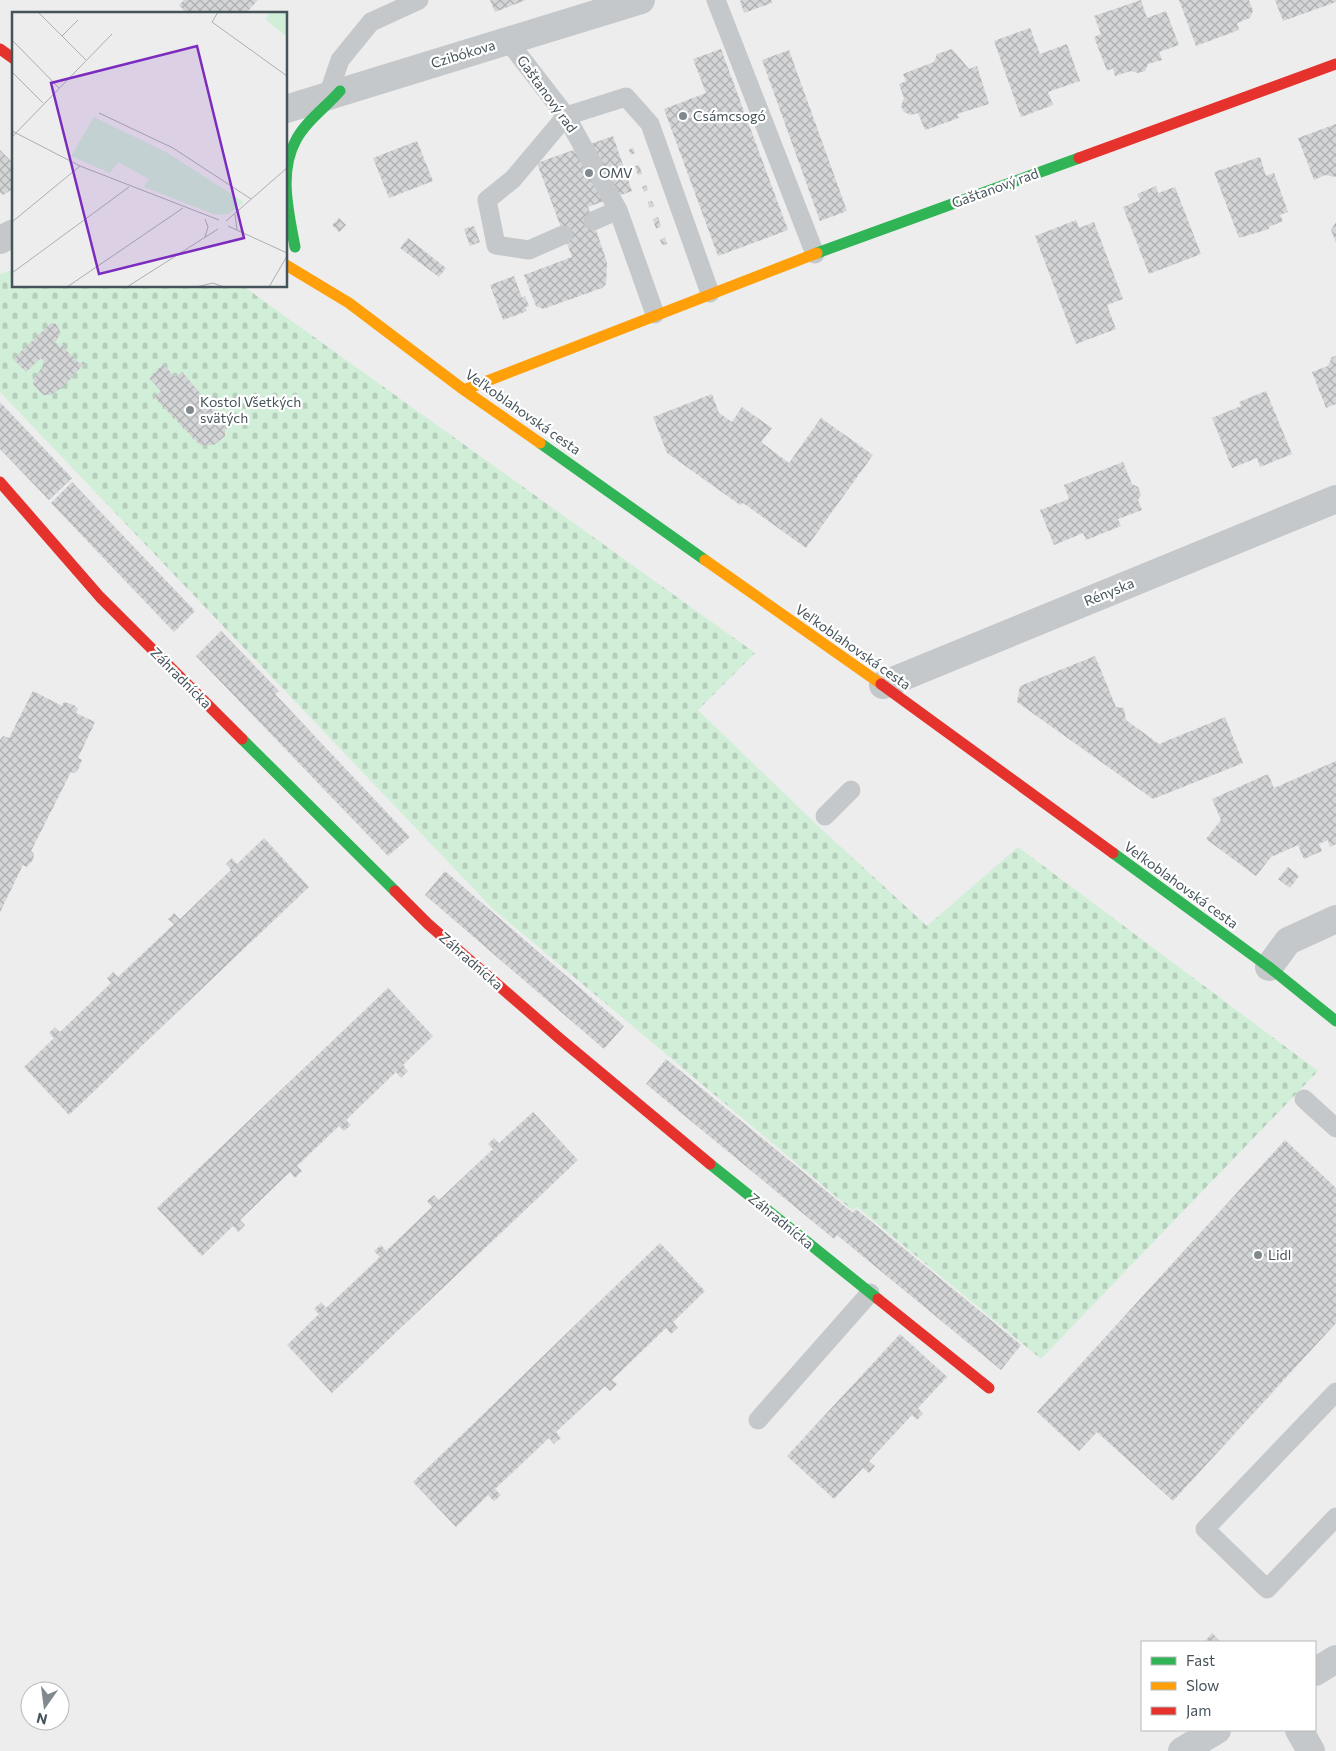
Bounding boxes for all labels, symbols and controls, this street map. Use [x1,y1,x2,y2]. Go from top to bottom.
inset map [12,12,288,288]
street label: Czibókova [429,36,497,71]
street label: Gaštanový rad [514,52,581,136]
place label: Csámcsogó [693,107,766,124]
marker: Csámcsogó [677,110,689,122]
place label: OMV [599,164,633,181]
street label: Gaštanový rad [949,164,1041,211]
marker: OMV [583,167,595,179]
street label: Veľkoblahovská cesta [462,365,584,458]
place label: Kostol Všetkých svätých [200,393,301,426]
marker: Kostol Všetkých svätých [184,404,196,416]
street label: Rényska [1081,574,1136,609]
street label: Veľkoblahovská cesta [792,600,914,693]
street label: Záhradnícka [147,644,215,712]
street label: Veľkoblahovská cesta [1121,838,1242,932]
street label: Záhradnícka [436,928,507,993]
street label: Záhradnícka [745,1189,817,1252]
place label: Lidl [1268,1246,1291,1263]
marker: Lidl [1252,1249,1264,1261]
legend [1141,1641,1316,1731]
text: Fast [1186,1651,1215,1669]
text: Slow [1186,1676,1219,1694]
north arrow [20,1681,70,1731]
text: Jam [1186,1701,1211,1719]
text: N [35,1710,49,1729]

